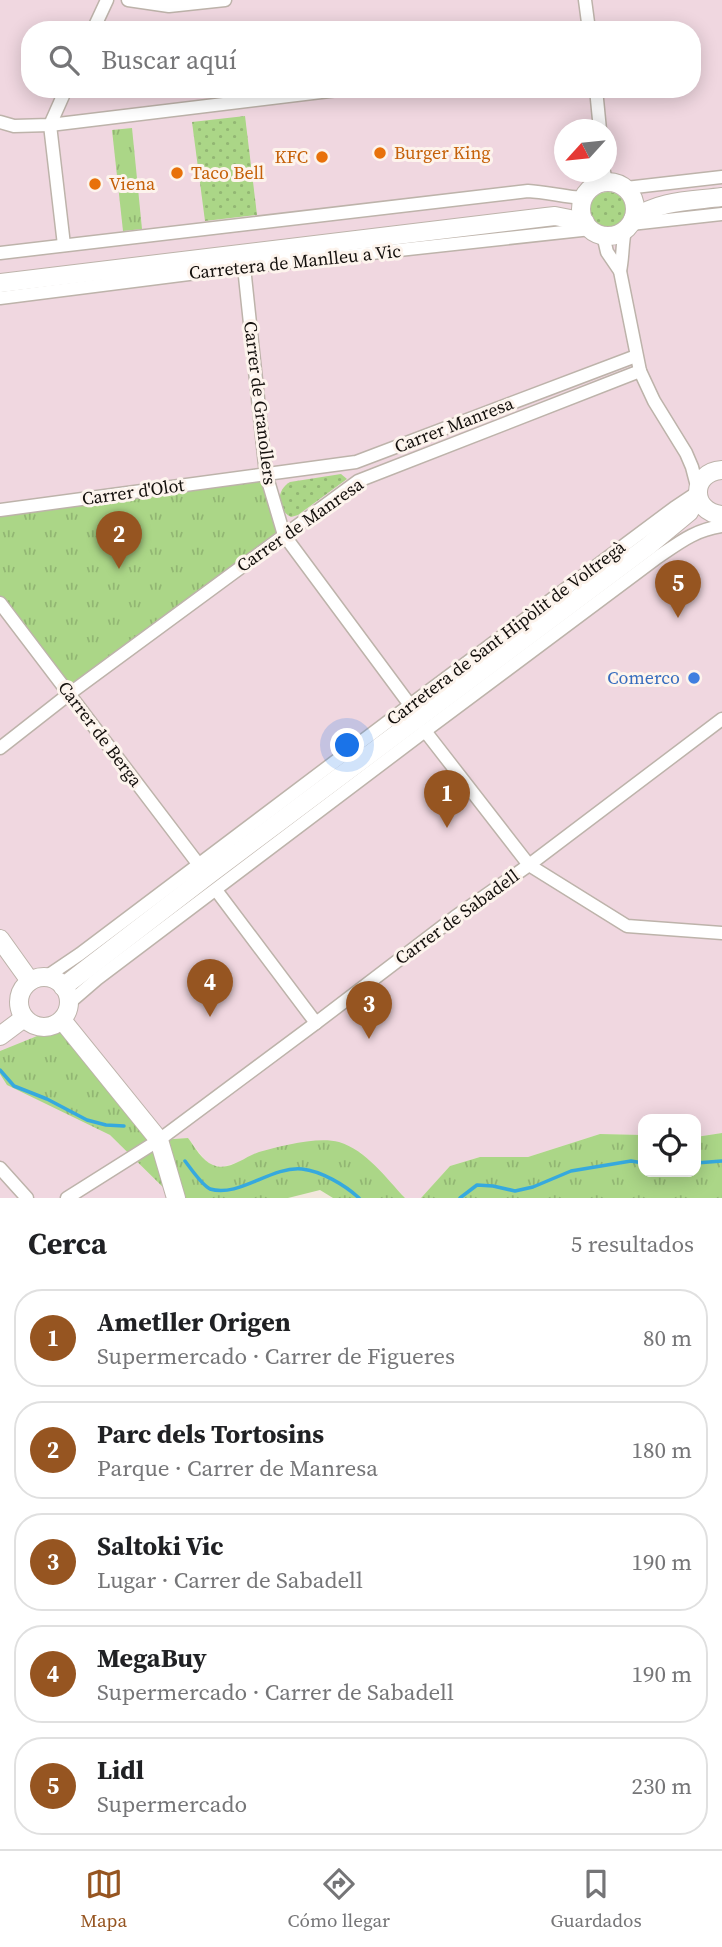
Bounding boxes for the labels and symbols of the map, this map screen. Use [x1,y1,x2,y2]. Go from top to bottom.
north arrow [554,119,617,182]
place label: Burger King [394,140,491,165]
place label: KFC [274,144,308,169]
marker: Burger King [372,145,388,161]
marker: KFC [314,149,330,165]
place label: Taco Bell [191,160,264,185]
marker: Taco Bell [169,165,185,181]
place label: Viena [109,171,156,196]
marker: Viena [87,176,103,192]
street label: Carretera de Manlleu a Vic [188,238,402,285]
street label: Carrer de Granollers [238,320,283,486]
street label: Carrer Manresa [391,390,518,459]
street label: Carrer de Manresa [231,471,369,578]
street label: Carrer d'Olot [80,472,186,511]
pin: 2 [96,511,142,569]
street label: Carretera de Sant Hipòlit de Voltregà [381,534,631,731]
pin: 5 [655,560,701,618]
place label: Comerco [607,665,680,690]
marker: Comerco [686,670,702,686]
street label: Carrer de Berga [52,676,149,792]
your location [330,728,364,762]
pin: 1 [424,770,470,828]
street label: Carrer de Sabadell [390,863,524,970]
pin: 4 [187,959,233,1017]
pin: 3 [346,981,392,1039]

